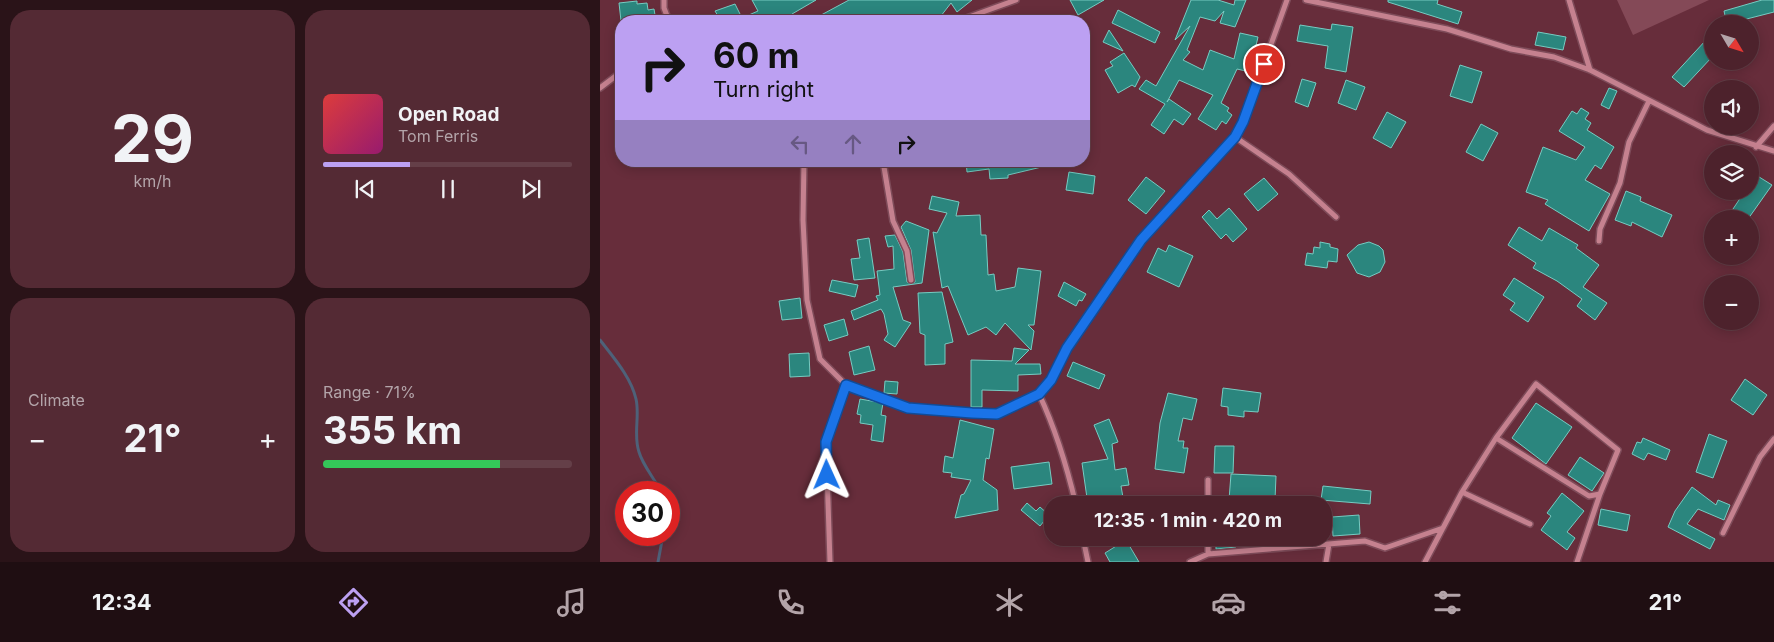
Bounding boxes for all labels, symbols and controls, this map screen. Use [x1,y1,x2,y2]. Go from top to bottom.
north arrow [1704,15,1759,70]
map controls [1704,15,1759,330]
text: 60 m [713,34,800,76]
icon: right [630,35,695,100]
pin [1243,43,1285,85]
icon: arrive [1250,50,1278,78]
text: Turn right [713,76,814,102]
button: sound [1704,80,1759,135]
text: 29 [111,99,194,178]
text: Open Road [398,103,499,126]
text: Tom Ferris [398,126,478,146]
icon: left [786,130,814,158]
icon: ahead [839,130,867,158]
icon: right [892,130,920,158]
button: layers [1704,145,1759,200]
text: km/h [133,171,172,191]
icon: previous [351,175,379,203]
icon: pause [434,175,462,203]
icon: next [517,175,545,203]
button: + [1704,210,1759,265]
button: − [1704,275,1759,330]
text: Range · 71% [323,382,416,402]
text: Climate [28,390,85,410]
text: 355 km [323,407,462,453]
text: 21° [124,415,181,461]
text: − [28,422,47,456]
text: + [258,422,277,456]
position arrow [800,448,852,500]
speed limit sign: 30 [615,481,680,546]
text: 12:35 · 1 min · 420 m [1094,509,1282,532]
icon: directions [336,585,371,620]
icon: music [554,585,589,620]
icon: phone [773,585,808,620]
icon: climate [992,585,1027,620]
icon: car [1211,585,1246,620]
icon: filters [1430,585,1465,620]
text: 12:34 [92,589,152,615]
text: 21° [1649,589,1682,615]

